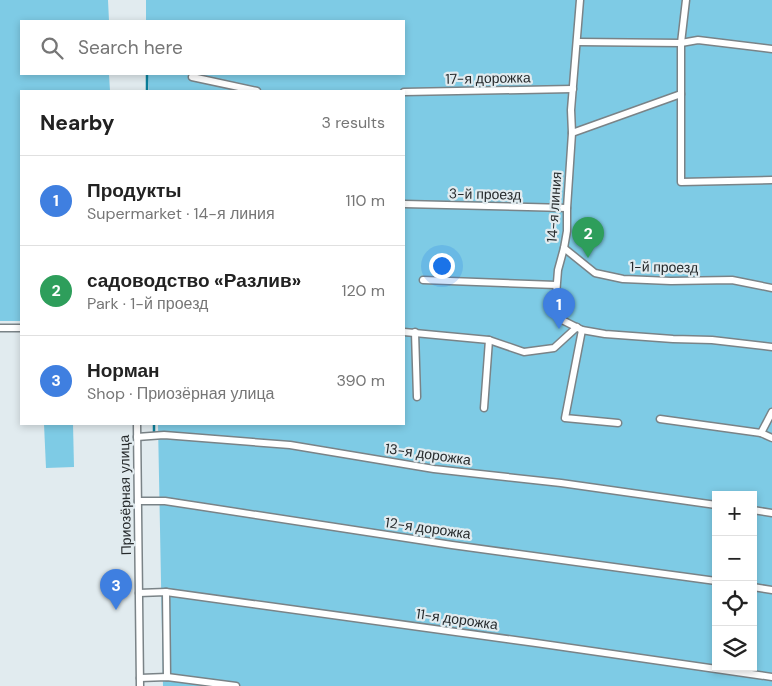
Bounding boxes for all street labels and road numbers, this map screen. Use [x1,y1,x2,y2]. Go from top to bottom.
street label: 17-я дорожка [445,68,531,88]
street label: 14-я линия [543,171,565,243]
street label: 3-й проезд [449,184,521,204]
street label: 1-й проезд [630,257,698,277]
street label: Приозёрная улица [115,434,135,555]
street label: 13-я дорожка [384,439,472,469]
street label: 12-я дорожка [384,513,472,543]
street label: 11-я дорожка [415,604,499,634]

